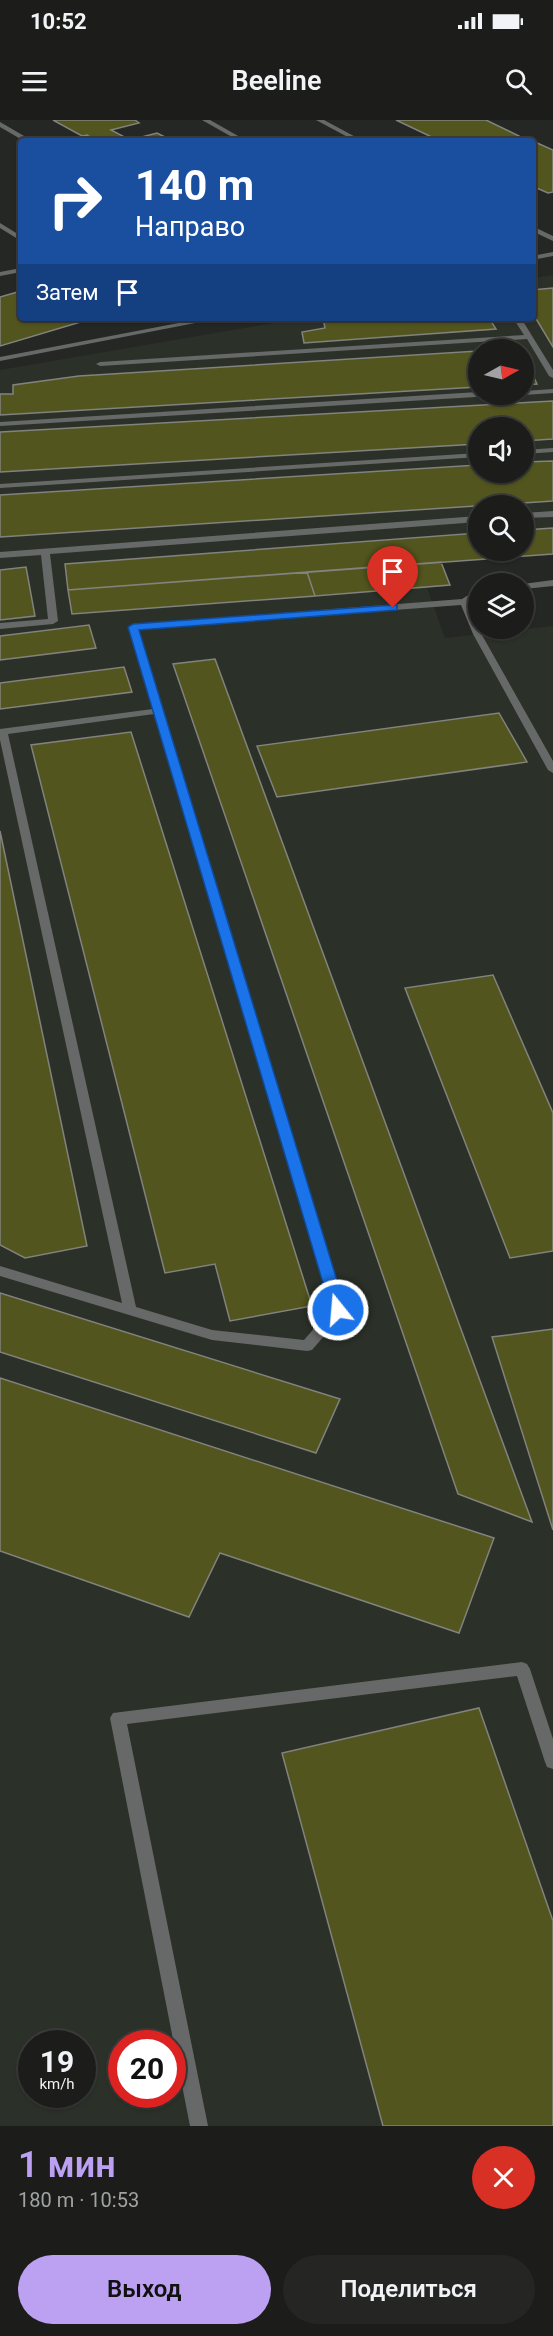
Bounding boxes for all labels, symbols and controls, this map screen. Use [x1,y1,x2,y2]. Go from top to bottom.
text: 10:52 [30,9,87,34]
icon: menu [18,65,51,98]
text: Beeline [232,65,321,97]
icon: search [502,65,535,98]
text: 140 m [135,161,254,210]
icon: right [36,162,114,240]
text: Направо [135,211,245,243]
icon: arrive [111,276,144,309]
text: Затем [36,280,99,305]
north arrow [468,339,534,405]
map controls [468,339,534,639]
button: sound [468,417,534,483]
button: search [468,495,534,561]
pin [367,546,418,608]
icon: arrive [376,555,409,588]
button: layers [468,573,534,639]
position arrow [306,1278,370,1342]
speed limit sign: 20 [108,2030,186,2108]
text: 19 [40,2044,74,2079]
text: km/h [39,2075,75,2093]
text: 1 мин [18,2144,116,2186]
button: close [472,2146,535,2209]
text: 180 m · 10:53 [18,2188,139,2212]
button: Выход [18,2255,271,2324]
button: Поделиться [283,2255,535,2324]

